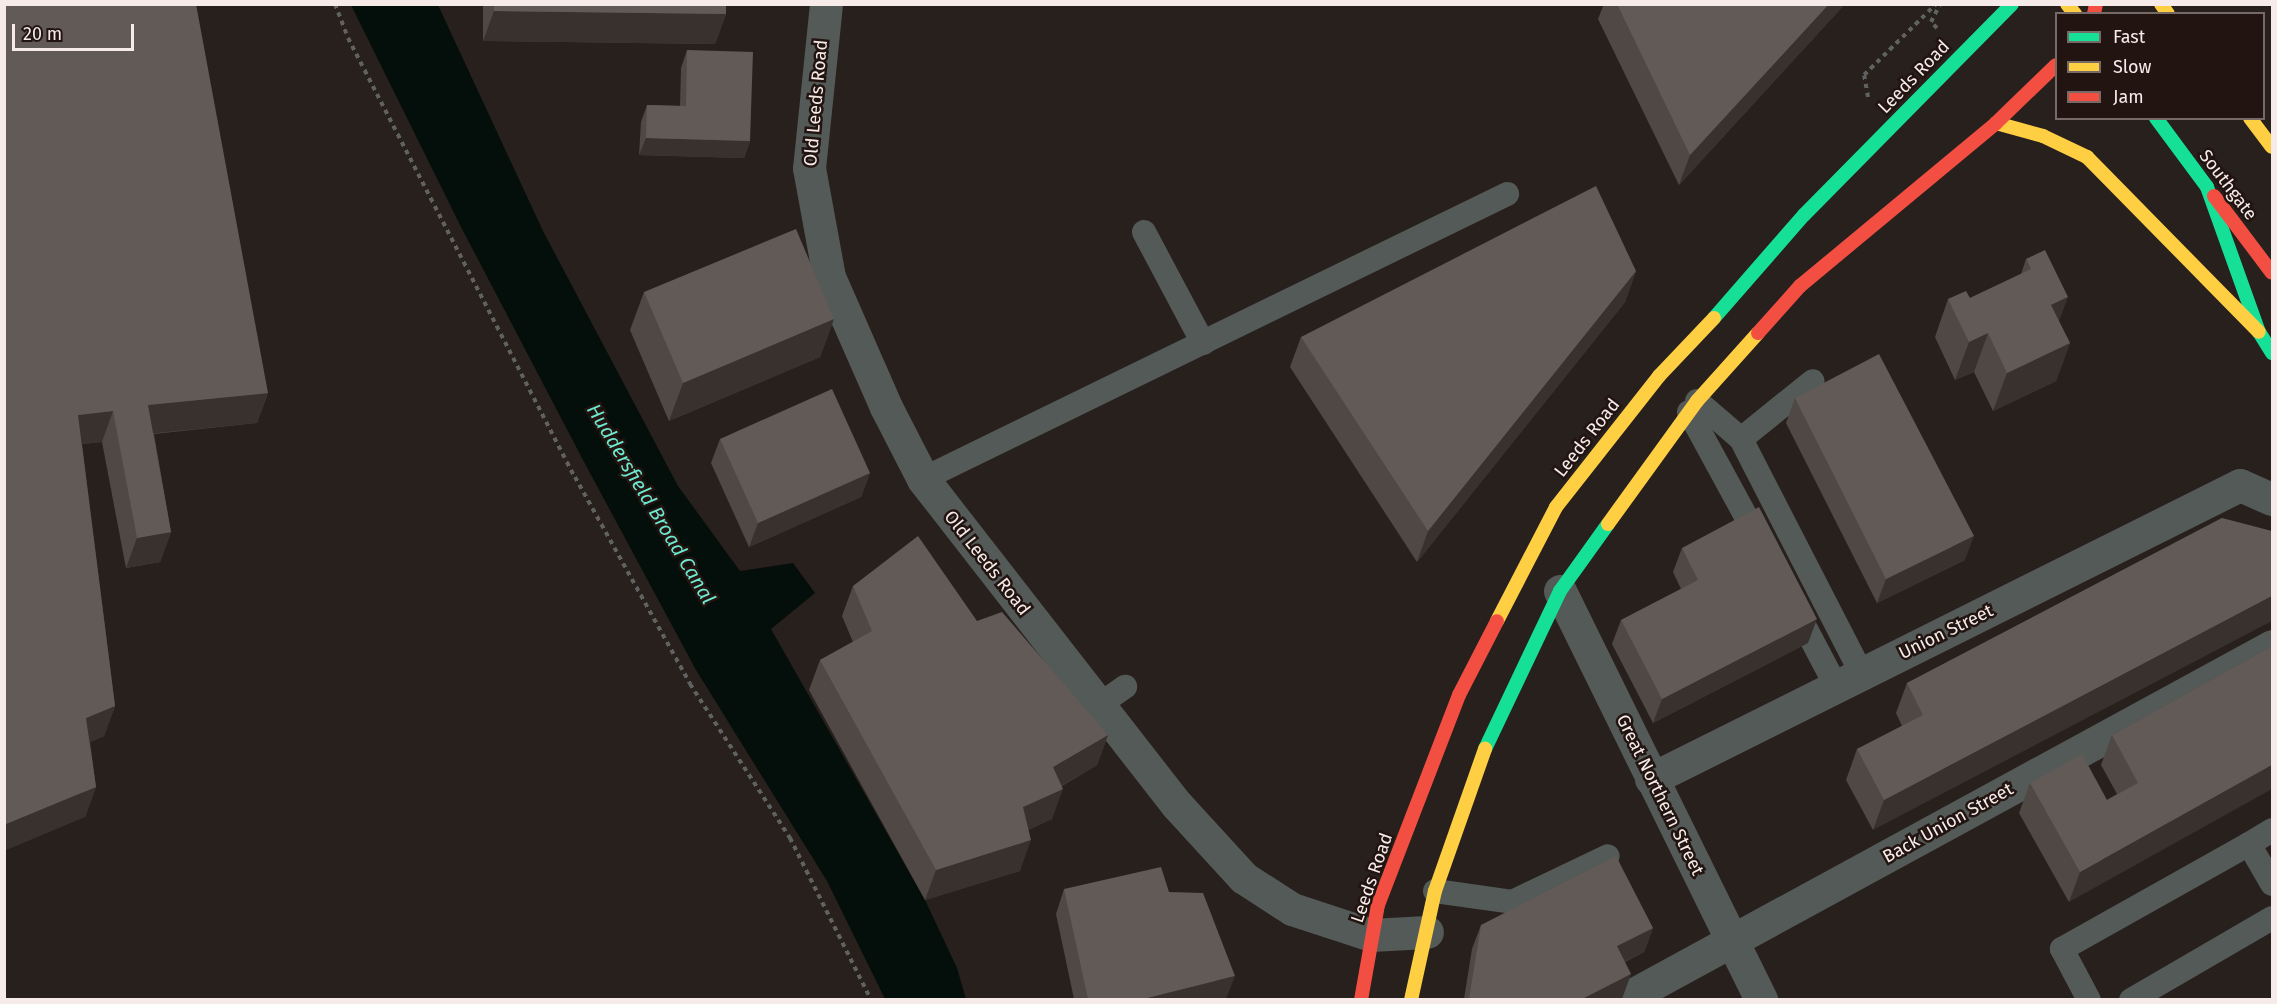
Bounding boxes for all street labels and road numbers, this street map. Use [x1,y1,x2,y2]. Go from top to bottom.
street label: Leeds Road [1874,36,1954,118]
street label: Old Leeds Road [800,39,832,167]
street label: Southgate [2194,145,2262,225]
street label: Leeds Road [1550,394,1624,482]
street label: Old Leeds Road [939,506,1035,620]
street label: Union Street [1895,600,1997,664]
street label: Great Northern Street [1612,711,1708,879]
street label: Back Union Street [1879,778,2017,868]
street label: Leeds Road [1347,830,1397,926]

